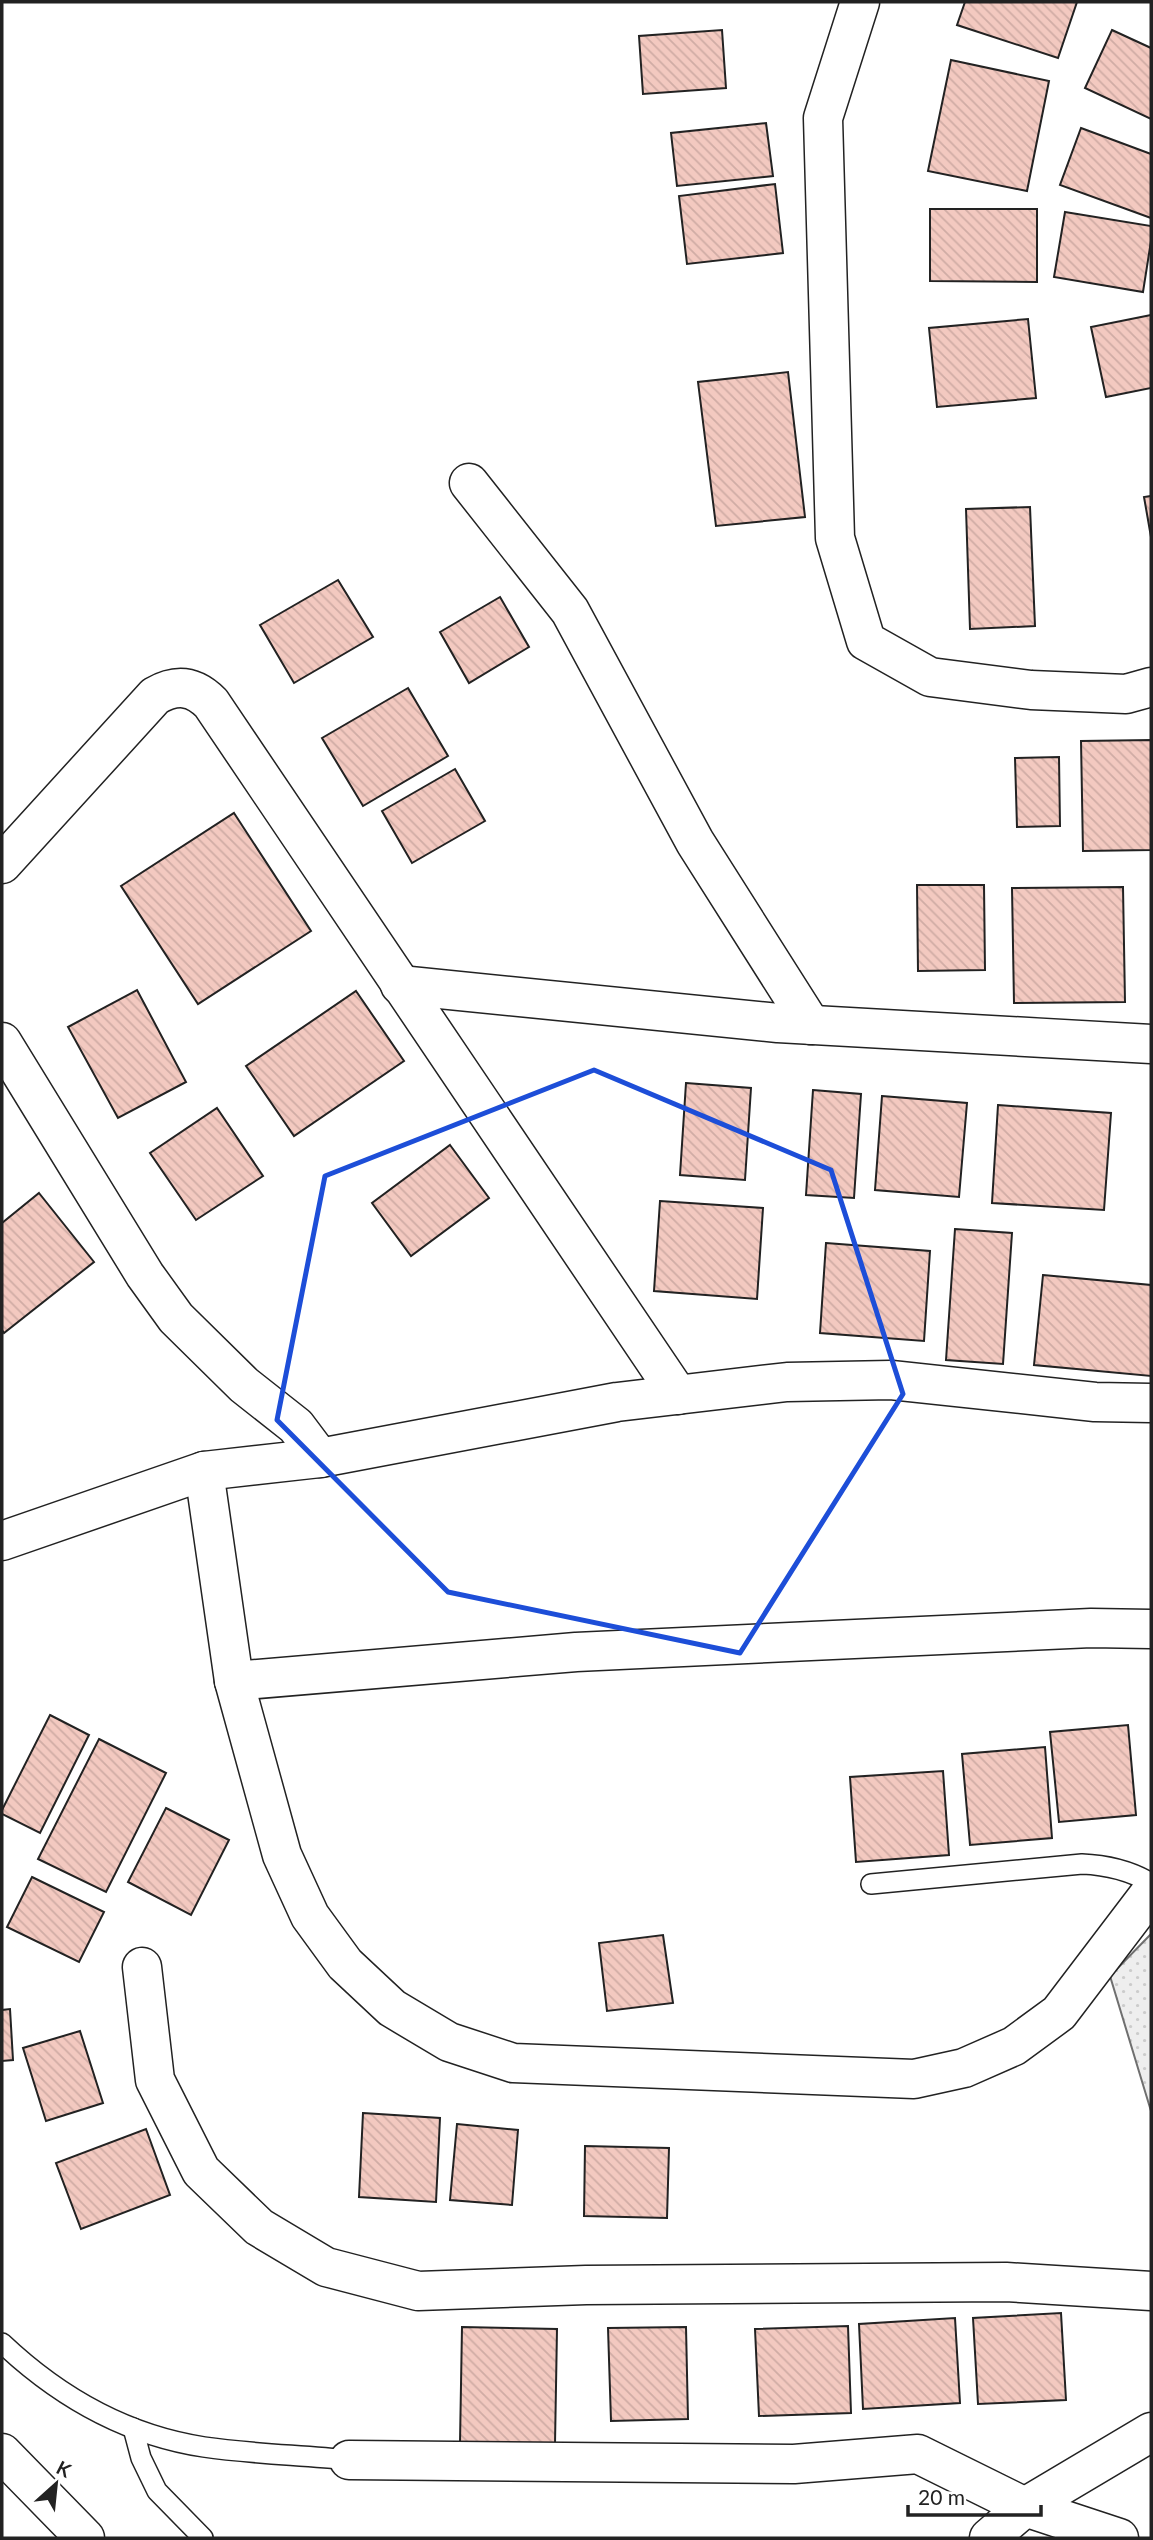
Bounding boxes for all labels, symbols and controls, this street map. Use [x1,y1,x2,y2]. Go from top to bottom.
north arrow [21,2449,91,2519]
text: K [53,2455,76,2482]
scale bar [908,2474,1041,2518]
text: 20 m [918,2484,965,2509]

